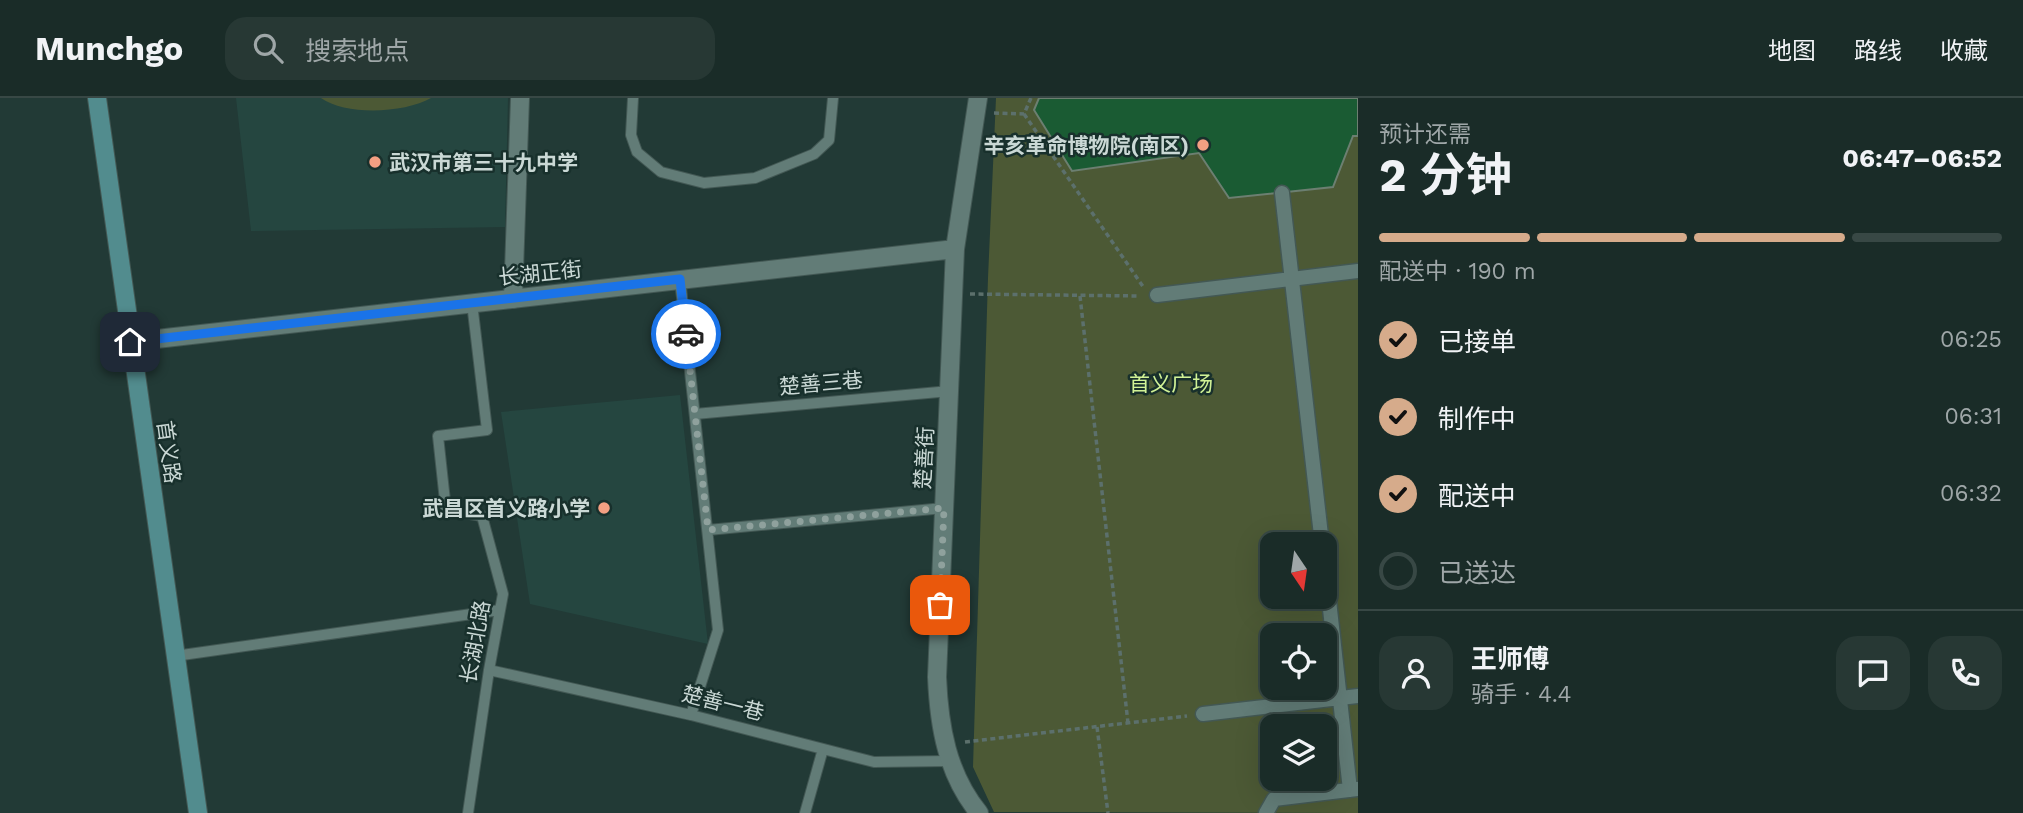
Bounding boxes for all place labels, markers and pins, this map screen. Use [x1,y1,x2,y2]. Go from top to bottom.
place label: 辛亥革命博物院(南区) [984,133,1189,158]
marker: 辛亥革命博物院(南区) [1195,137,1211,153]
place label: 武汉市第三十九中学 [389,150,578,175]
marker: 武汉市第三十九中学 [367,154,383,170]
pin [100,312,160,372]
place label: 武昌区首义路小学 [422,496,590,521]
marker: 武昌区首义路小学 [596,500,612,516]
pin [910,575,970,635]

